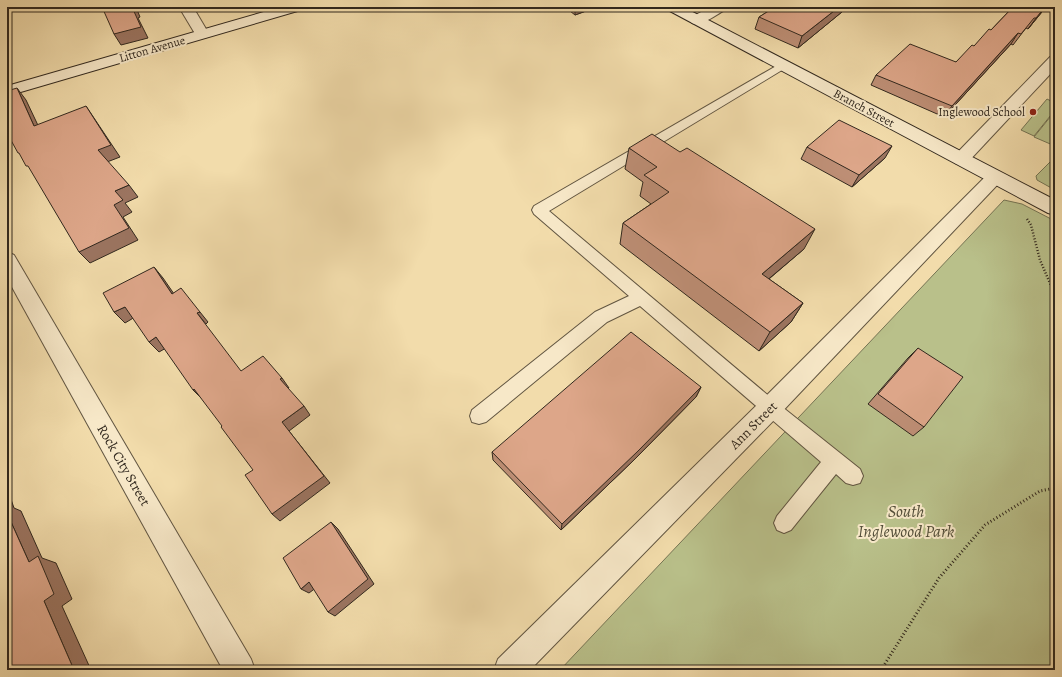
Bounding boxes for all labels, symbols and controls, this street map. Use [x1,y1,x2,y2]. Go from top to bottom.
street label: Litton Avenue [117,32,187,66]
street label: Branch Street [831,85,897,131]
place label: Inglewood School [938,104,1025,120]
marker: Inglewood School [1028,107,1038,117]
street label: Ann Street [725,397,782,454]
street label: Rock City Street [93,421,155,510]
park label: South Inglewood Park [858,500,955,543]

